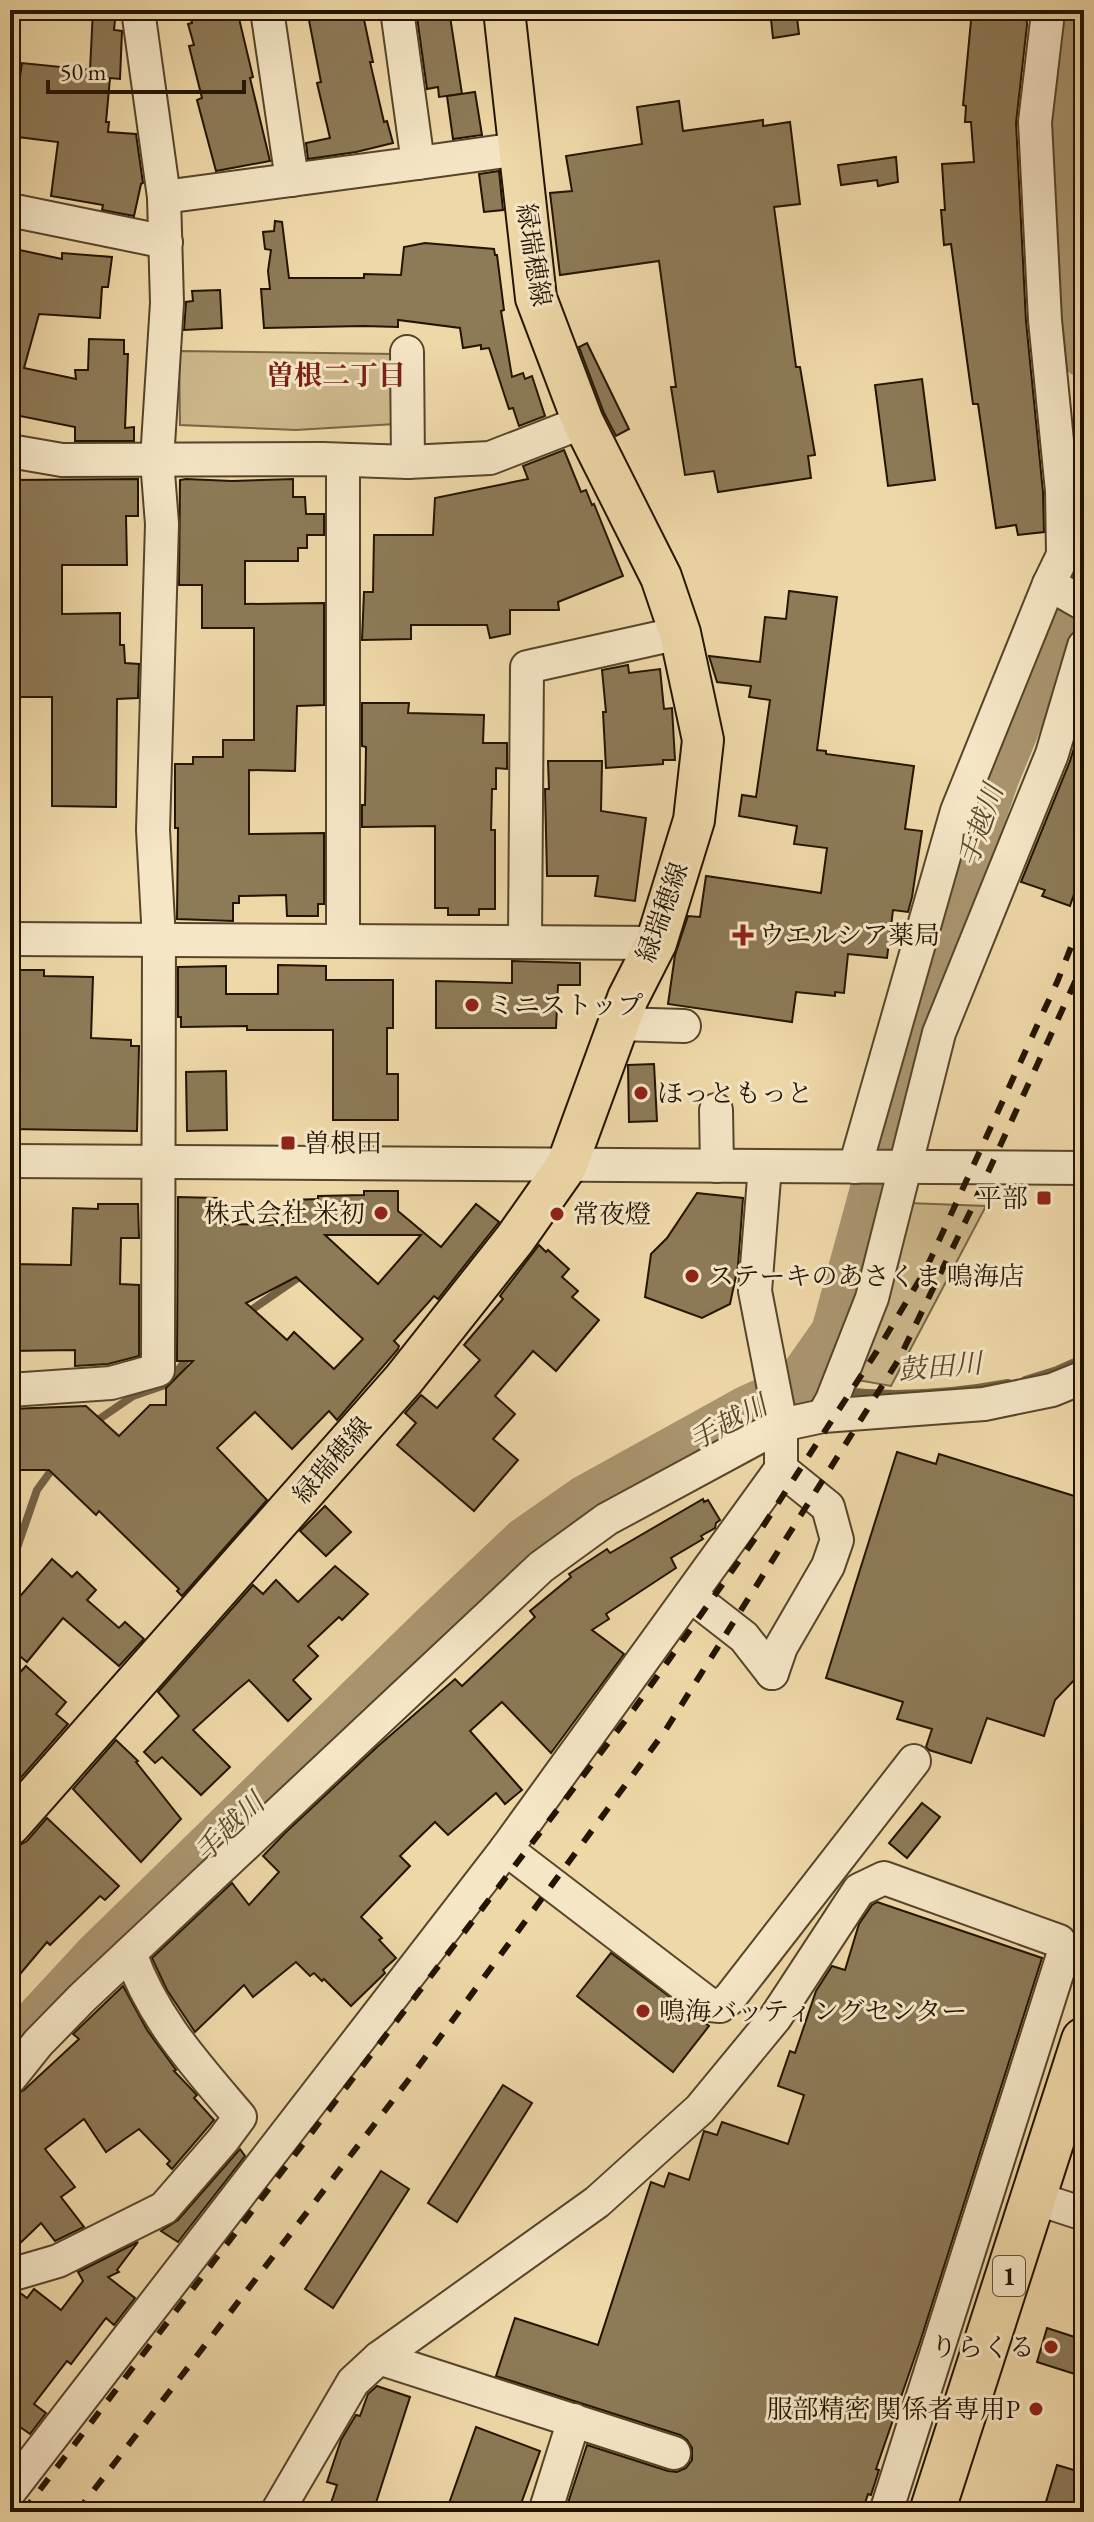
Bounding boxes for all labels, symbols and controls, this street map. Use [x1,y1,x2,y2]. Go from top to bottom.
scale bar [48,44,244,94]
text: 50 m [60,56,107,87]
street label: 緑瑞穂線 [509,201,559,309]
district label: 曽根二丁目 [266,357,406,393]
water label: 手越川 [949,777,1012,871]
street label: 緑瑞穂線 [628,857,696,967]
place label: ウエルシア薬局 [759,918,940,952]
marker: ウエルシア薬局 [734,926,752,944]
place label: ミニストップ [488,988,643,1022]
marker: ミニストップ [463,996,481,1014]
place label: ほっともっと [657,1076,813,1110]
marker: ほっともっと [632,1084,650,1102]
place label: 曽根田 [304,1126,382,1160]
marker: 曽根田 [279,1134,297,1152]
place label: 平部 [976,1181,1028,1215]
marker: 平部 [1035,1189,1053,1207]
place label: 株式会社 米初 [204,1196,365,1230]
place label: 常夜燈 [573,1197,651,1231]
marker: 株式会社 米初 [372,1204,390,1222]
marker: 常夜燈 [548,1205,566,1223]
place label: ステーキのあさくま 鳴海店 [708,1259,1025,1293]
marker: ステーキのあさくま 鳴海店 [683,1267,701,1285]
water label: 鼓田川 [897,1344,986,1388]
water label: 手越川 [682,1385,776,1458]
street label: 緑瑞穂線 [285,1410,379,1510]
water label: 手越川 [186,1783,274,1869]
place label: 鳴海バッティングセンター [659,1994,967,2028]
marker: 鳴海バッティングセンター [634,2002,652,2020]
road number: 1 [993,2256,1025,2296]
place label: りらくる [931,2330,1035,2364]
marker: りらくる [1042,2338,1060,2356]
place label: 服部精密 関係者専用P [766,2392,1020,2426]
marker: 服部精密 関係者専用P [1027,2400,1045,2418]

